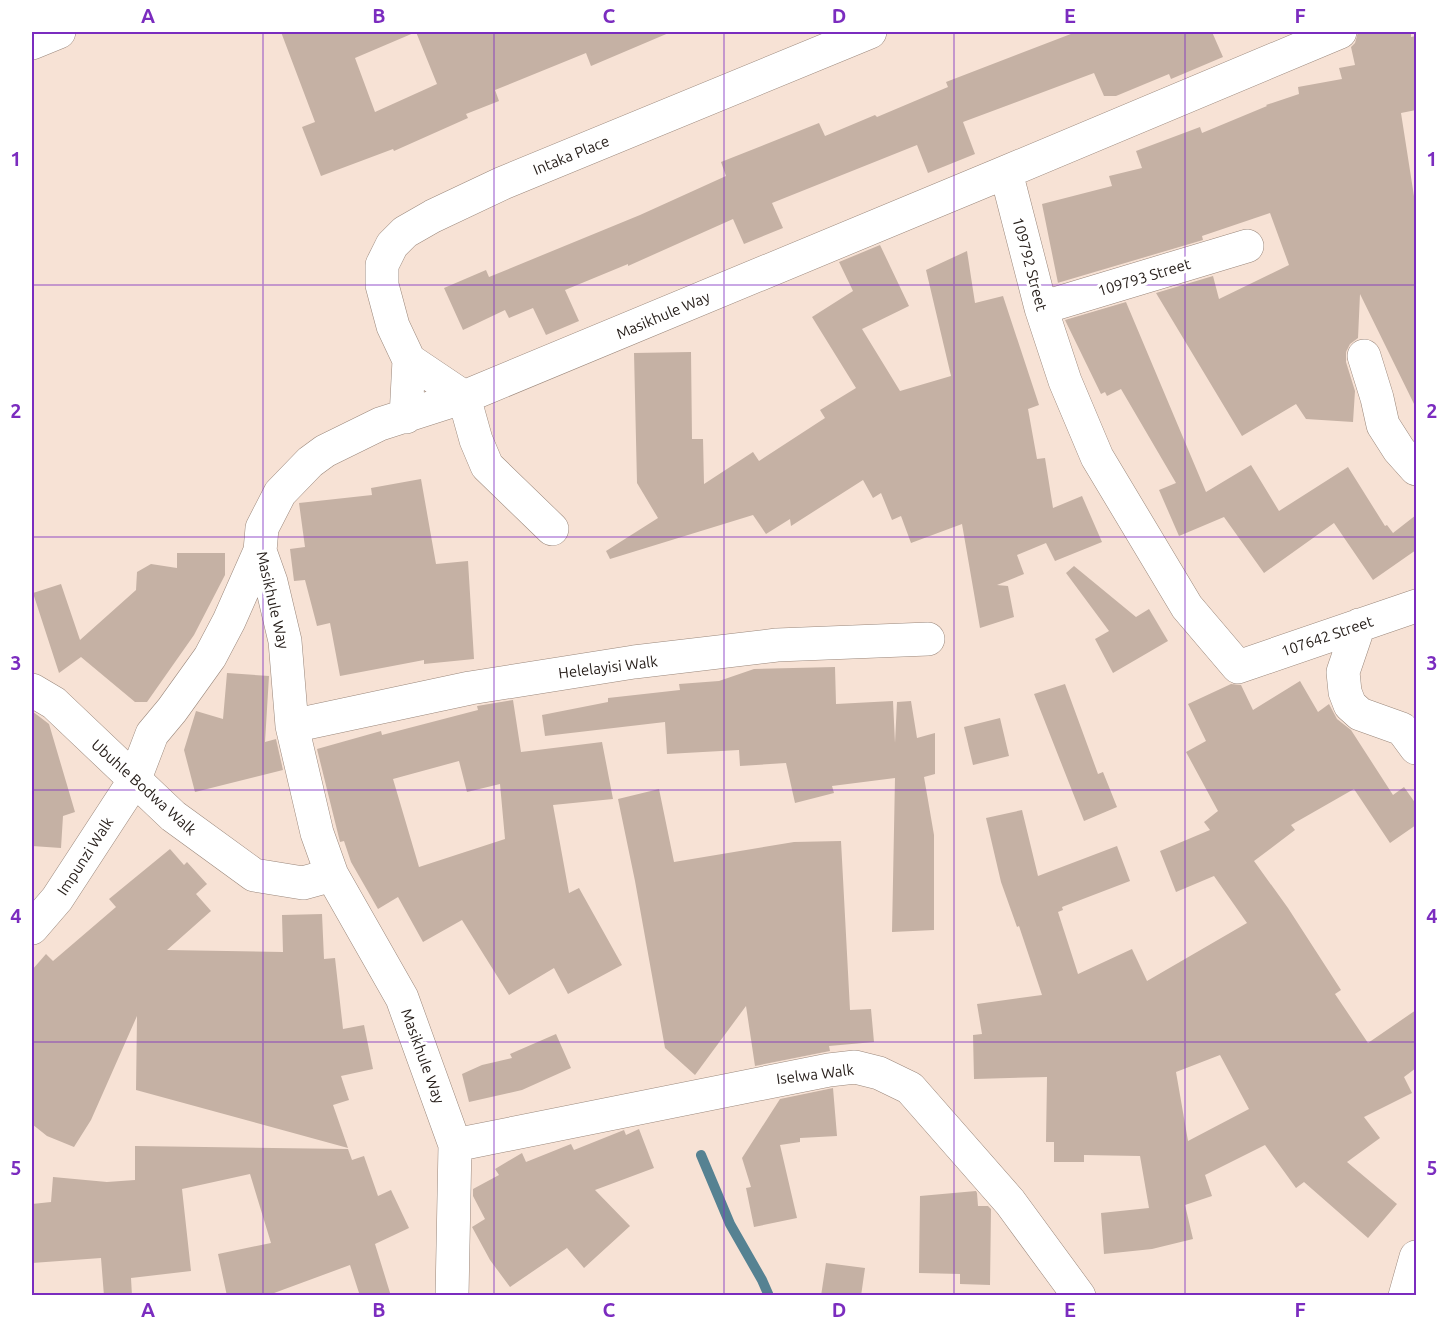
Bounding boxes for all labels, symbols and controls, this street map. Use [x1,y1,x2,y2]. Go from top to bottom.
text: A [141,4,155,27]
text: B [372,4,386,27]
text: C [603,4,616,27]
text: D [832,4,846,27]
text: E [1064,4,1076,27]
text: F [1294,4,1306,27]
street label: Intaka Place [530,132,612,178]
text: 1 [10,147,22,170]
text: 1 [1426,147,1438,170]
street label: 109792 Street [1009,215,1051,313]
street label: 109793 Street [1096,255,1193,299]
street label: Masikhule Way [614,288,712,342]
text: 2 [10,399,22,422]
text: 2 [1426,399,1438,422]
street label: Masikhule Way [253,549,293,651]
street label: 107642 Street [1279,612,1375,660]
text: 3 [10,651,22,674]
text: 3 [1426,651,1438,674]
street label: Helelayisi Walk [557,652,659,682]
street label: Ubuhle Bodwa Walk [88,736,200,839]
street label: Impunzi Walk [54,814,117,898]
text: 4 [10,904,22,927]
text: 4 [1426,904,1438,927]
street label: Masikhule Way [398,1006,448,1106]
street label: Iselwa Walk [775,1061,855,1087]
text: 5 [10,1156,22,1179]
text: 5 [1426,1156,1438,1179]
text: A [141,1298,155,1321]
text: B [372,1298,386,1321]
text: C [603,1298,616,1321]
text: D [832,1298,846,1321]
text: E [1064,1298,1076,1321]
text: F [1294,1298,1306,1321]

